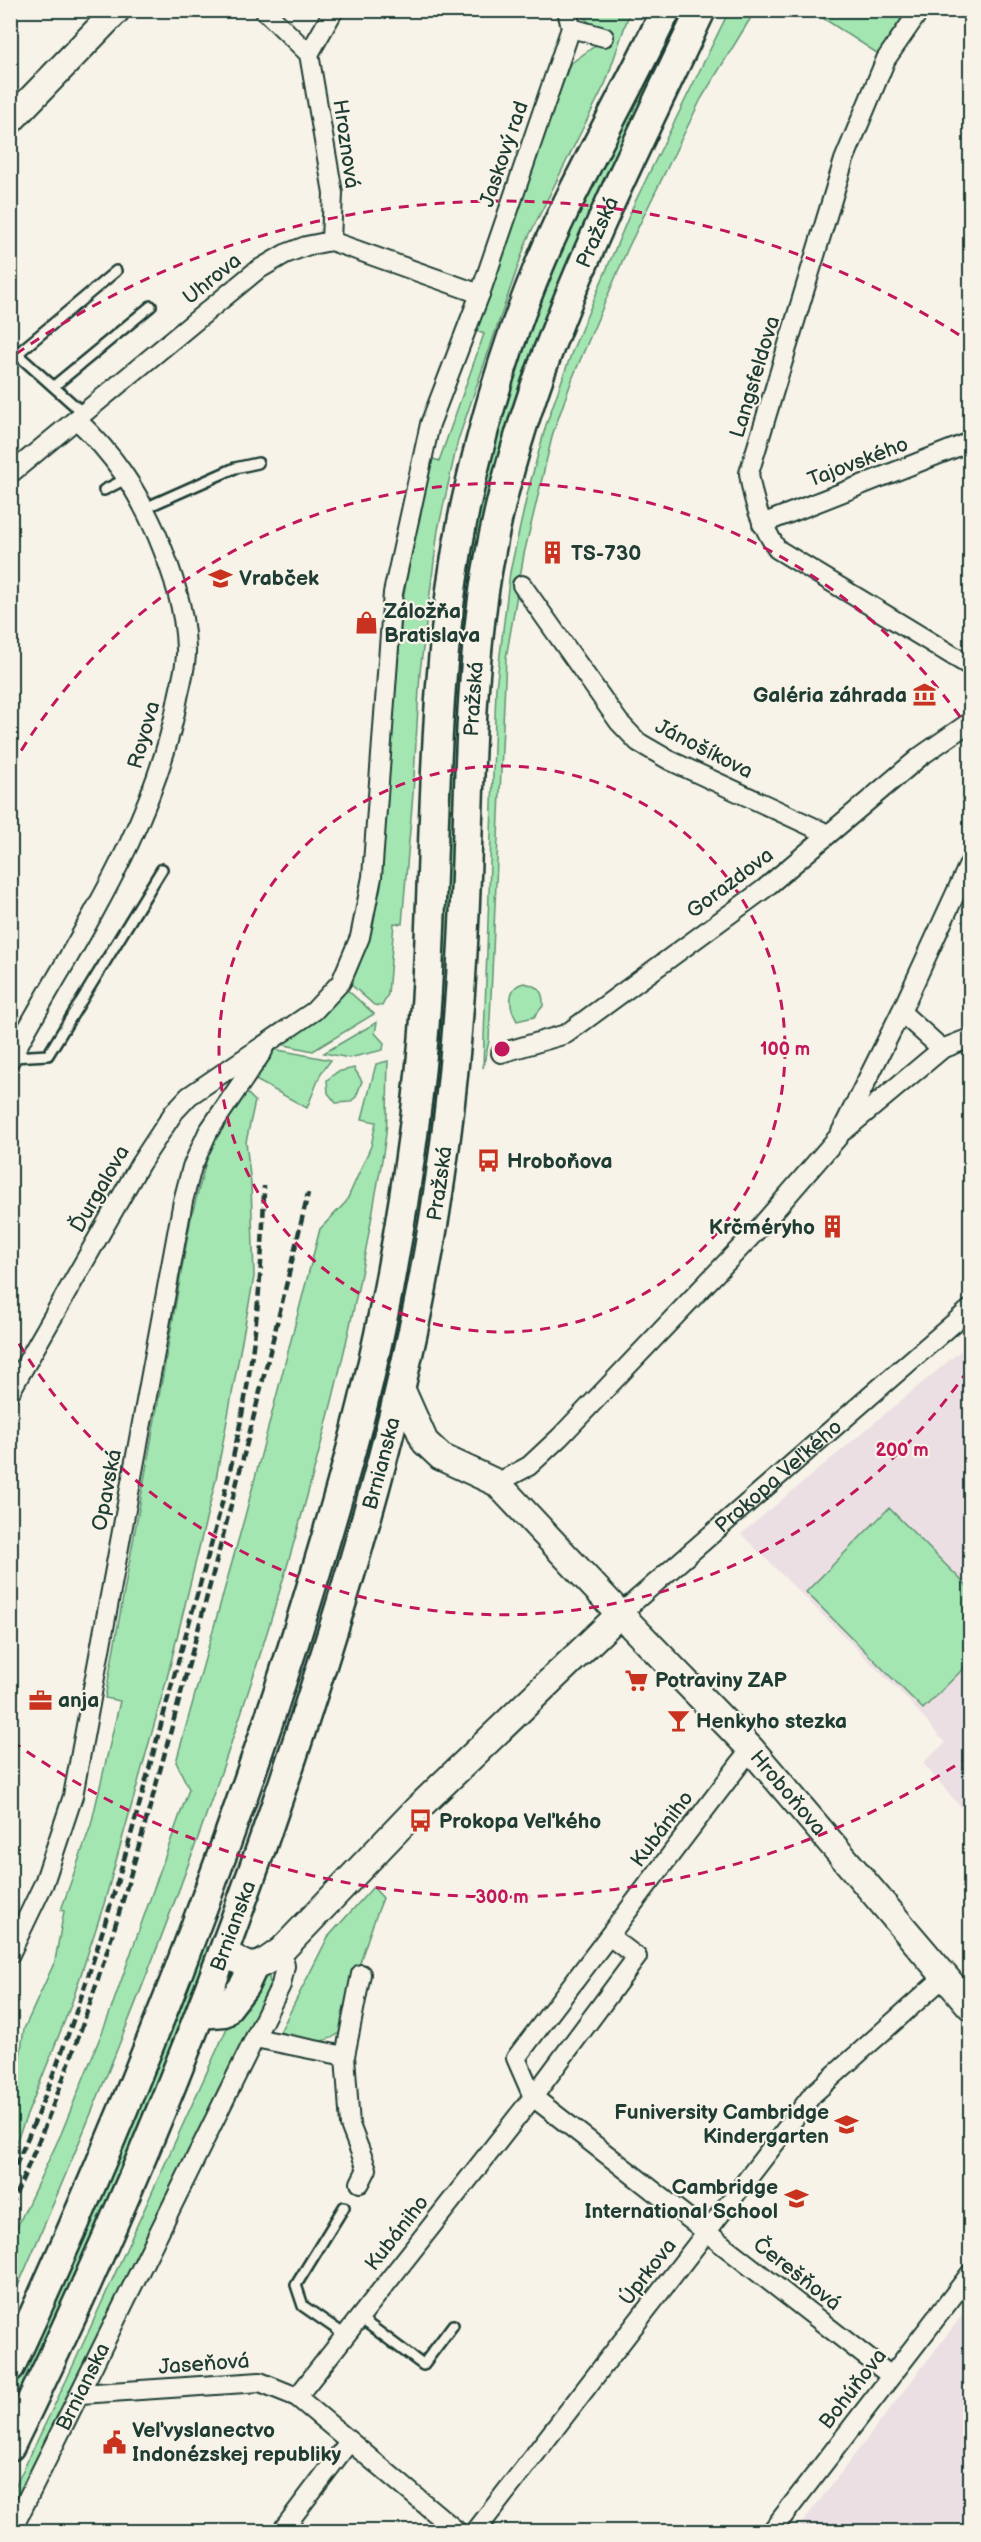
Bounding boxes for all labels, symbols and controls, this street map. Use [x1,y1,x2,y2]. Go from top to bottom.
street label: Hroznová [327,98,365,190]
street label: Jaskový rad [474,98,534,210]
street label: Pražská [570,193,624,271]
street label: Uhrova [178,248,246,310]
street label: Langsfeldova [725,313,785,441]
street label: Tajovského [804,431,912,493]
building icon: TS-730 [540,540,566,566]
place label: TS-730 [571,541,641,566]
school or university icon: Vrabček [208,565,234,591]
place label: Vrabček [239,566,319,591]
place label: Záložňa Bratislava [384,599,480,648]
shop icon: Záložňa Bratislava [353,610,379,636]
street label: Pražská [459,661,489,737]
museum icon: Galéria záhrada [912,682,938,708]
place label: Galéria záhrada [753,683,907,708]
street label: Royova [122,698,166,772]
street label: Jánošíkova [651,714,757,784]
street label: Gorazdova [682,842,778,924]
centre of rings [492,1039,512,1059]
text: 100 m [760,1039,810,1060]
street label: Ďurgalova [64,1141,135,1237]
street label: Pražská [421,1145,457,1223]
bus stop icon: Hroboňova [476,1148,502,1174]
place label: Hroboňova [507,1149,613,1174]
building icon: Krčméryho [820,1214,846,1240]
place label: Krčméryho [709,1215,815,1240]
street label: Brnianska [357,1414,405,1512]
street label: Prokopa Veľkého [710,1414,847,1538]
text: 200 m [875,1440,929,1461]
street label: Opavská [87,1447,127,1533]
supermarket icon: Potraviny ZAP [624,1667,650,1693]
place label: Potraviny ZAP [655,1668,787,1693]
office icon: anja [27,1687,53,1713]
place label: anja [58,1688,99,1713]
bar icon: Henkyho stezka [665,1708,691,1734]
place label: Henkyho stezka [696,1709,847,1734]
street label: Hroboňova [745,1745,832,1840]
street label: Kubániho [625,1786,699,1872]
bus stop icon: Prokopa Veľkého [408,1808,434,1834]
place label: Prokopa Veľkého [439,1809,601,1834]
street label: Brnianska [205,1877,261,1975]
text: 300 m [475,1887,529,1908]
place label: Funiversity Cambridge Kindergarten [614,2100,829,2149]
school or university icon: Funiversity Cambridge Kindergarten [834,2111,860,2137]
place label: Cambridge International School [584,2175,778,2224]
school or university icon: Cambridge International School [783,2186,809,2212]
street label: Kubániho [360,2190,434,2276]
street label: Čerešňová [748,2231,846,2316]
street label: Úprkova [614,2234,682,2310]
street label: Brnianska [51,2339,115,2435]
street label: Bohúňova [814,2344,892,2434]
street label: Jaseňová [158,2348,250,2380]
place label: Veľvyslanectvo Indonézskej republiky [132,2418,341,2467]
public building icon: Veľvyslanectvo Indonézskej republiky [101,2429,127,2455]

